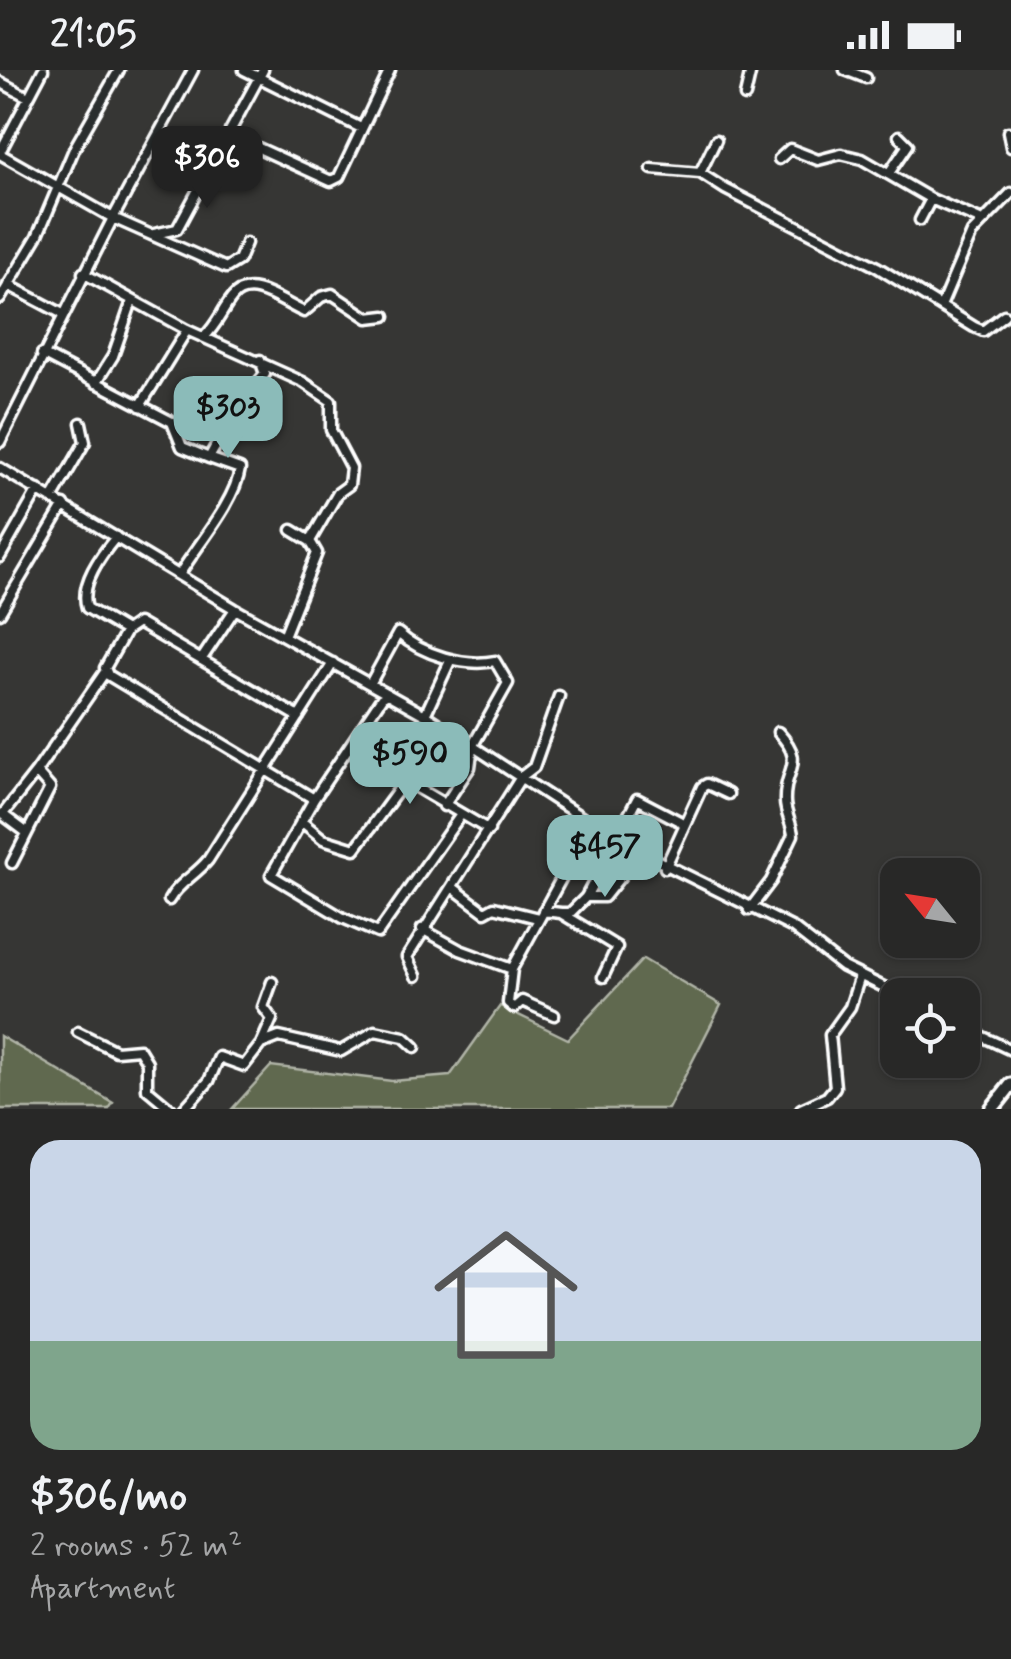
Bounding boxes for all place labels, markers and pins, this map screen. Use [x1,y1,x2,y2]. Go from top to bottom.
pin: $306 [148,126,266,211]
pin: $303 [169,376,287,461]
pin: $590 [351,722,469,807]
pin: $457 [546,815,664,900]

